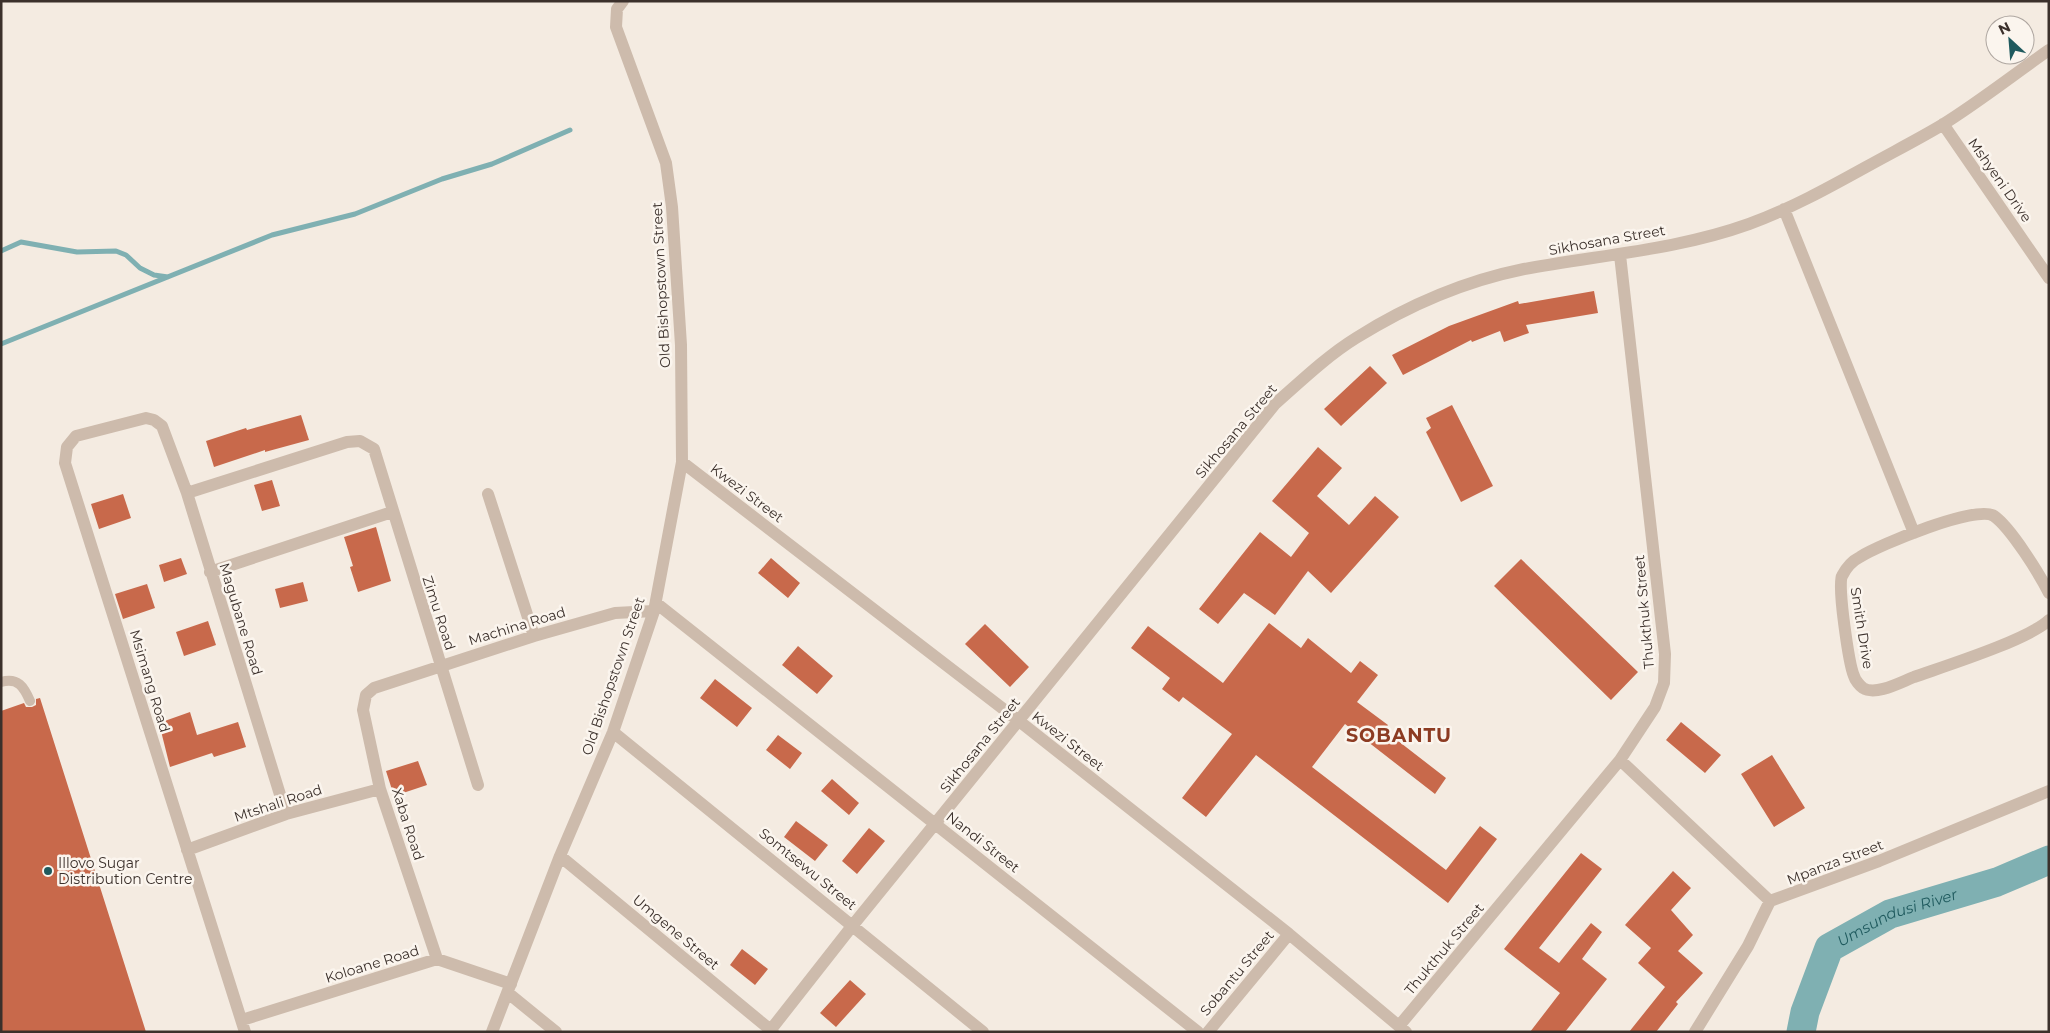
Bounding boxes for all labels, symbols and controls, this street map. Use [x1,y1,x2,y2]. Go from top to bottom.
north arrow [1985,15,2035,65]
text: N [1995,18,2013,39]
street label: Mshyeni Drive [1964,134,2036,226]
street label: Old Bishopstown Street [648,201,674,368]
street label: Sikhosana Street [1547,221,1667,259]
street label: Sikhosana Street [1191,380,1281,482]
street label: Kwezi Street [707,460,787,527]
street label: Thukthuk Street [1630,554,1658,670]
street label: Magubane Road [215,561,267,677]
street label: Zimu Road [418,573,460,653]
street label: Smith Drive [1847,586,1877,670]
street label: Old Bishopstown Street [577,594,649,757]
street label: Machina Road [466,603,568,649]
street label: Msimang Road [126,627,174,735]
street label: Sikhosana Street [936,693,1024,796]
street label: Kwezi Street [1028,707,1108,775]
district label: SOBANTU [1346,724,1452,747]
street label: Mtshali Road [232,780,324,826]
street label: Xaba Road [388,785,428,863]
street label: Nandi Street [943,808,1024,876]
street label: Somtsewu Street [755,824,861,914]
street label: Mpanza Street [1784,835,1886,889]
place label: Illovo Sugar Distribution Centre [58,854,192,888]
marker: Illovo Sugar Distribution Centre [42,865,54,877]
water label: Umsundusi River [1834,884,1960,951]
street label: Umgene Street [629,890,723,974]
street label: Thukthuk Street [1400,899,1488,999]
street label: Sobantu Street [1196,927,1278,1019]
street label: Koloane Road [323,941,421,987]

